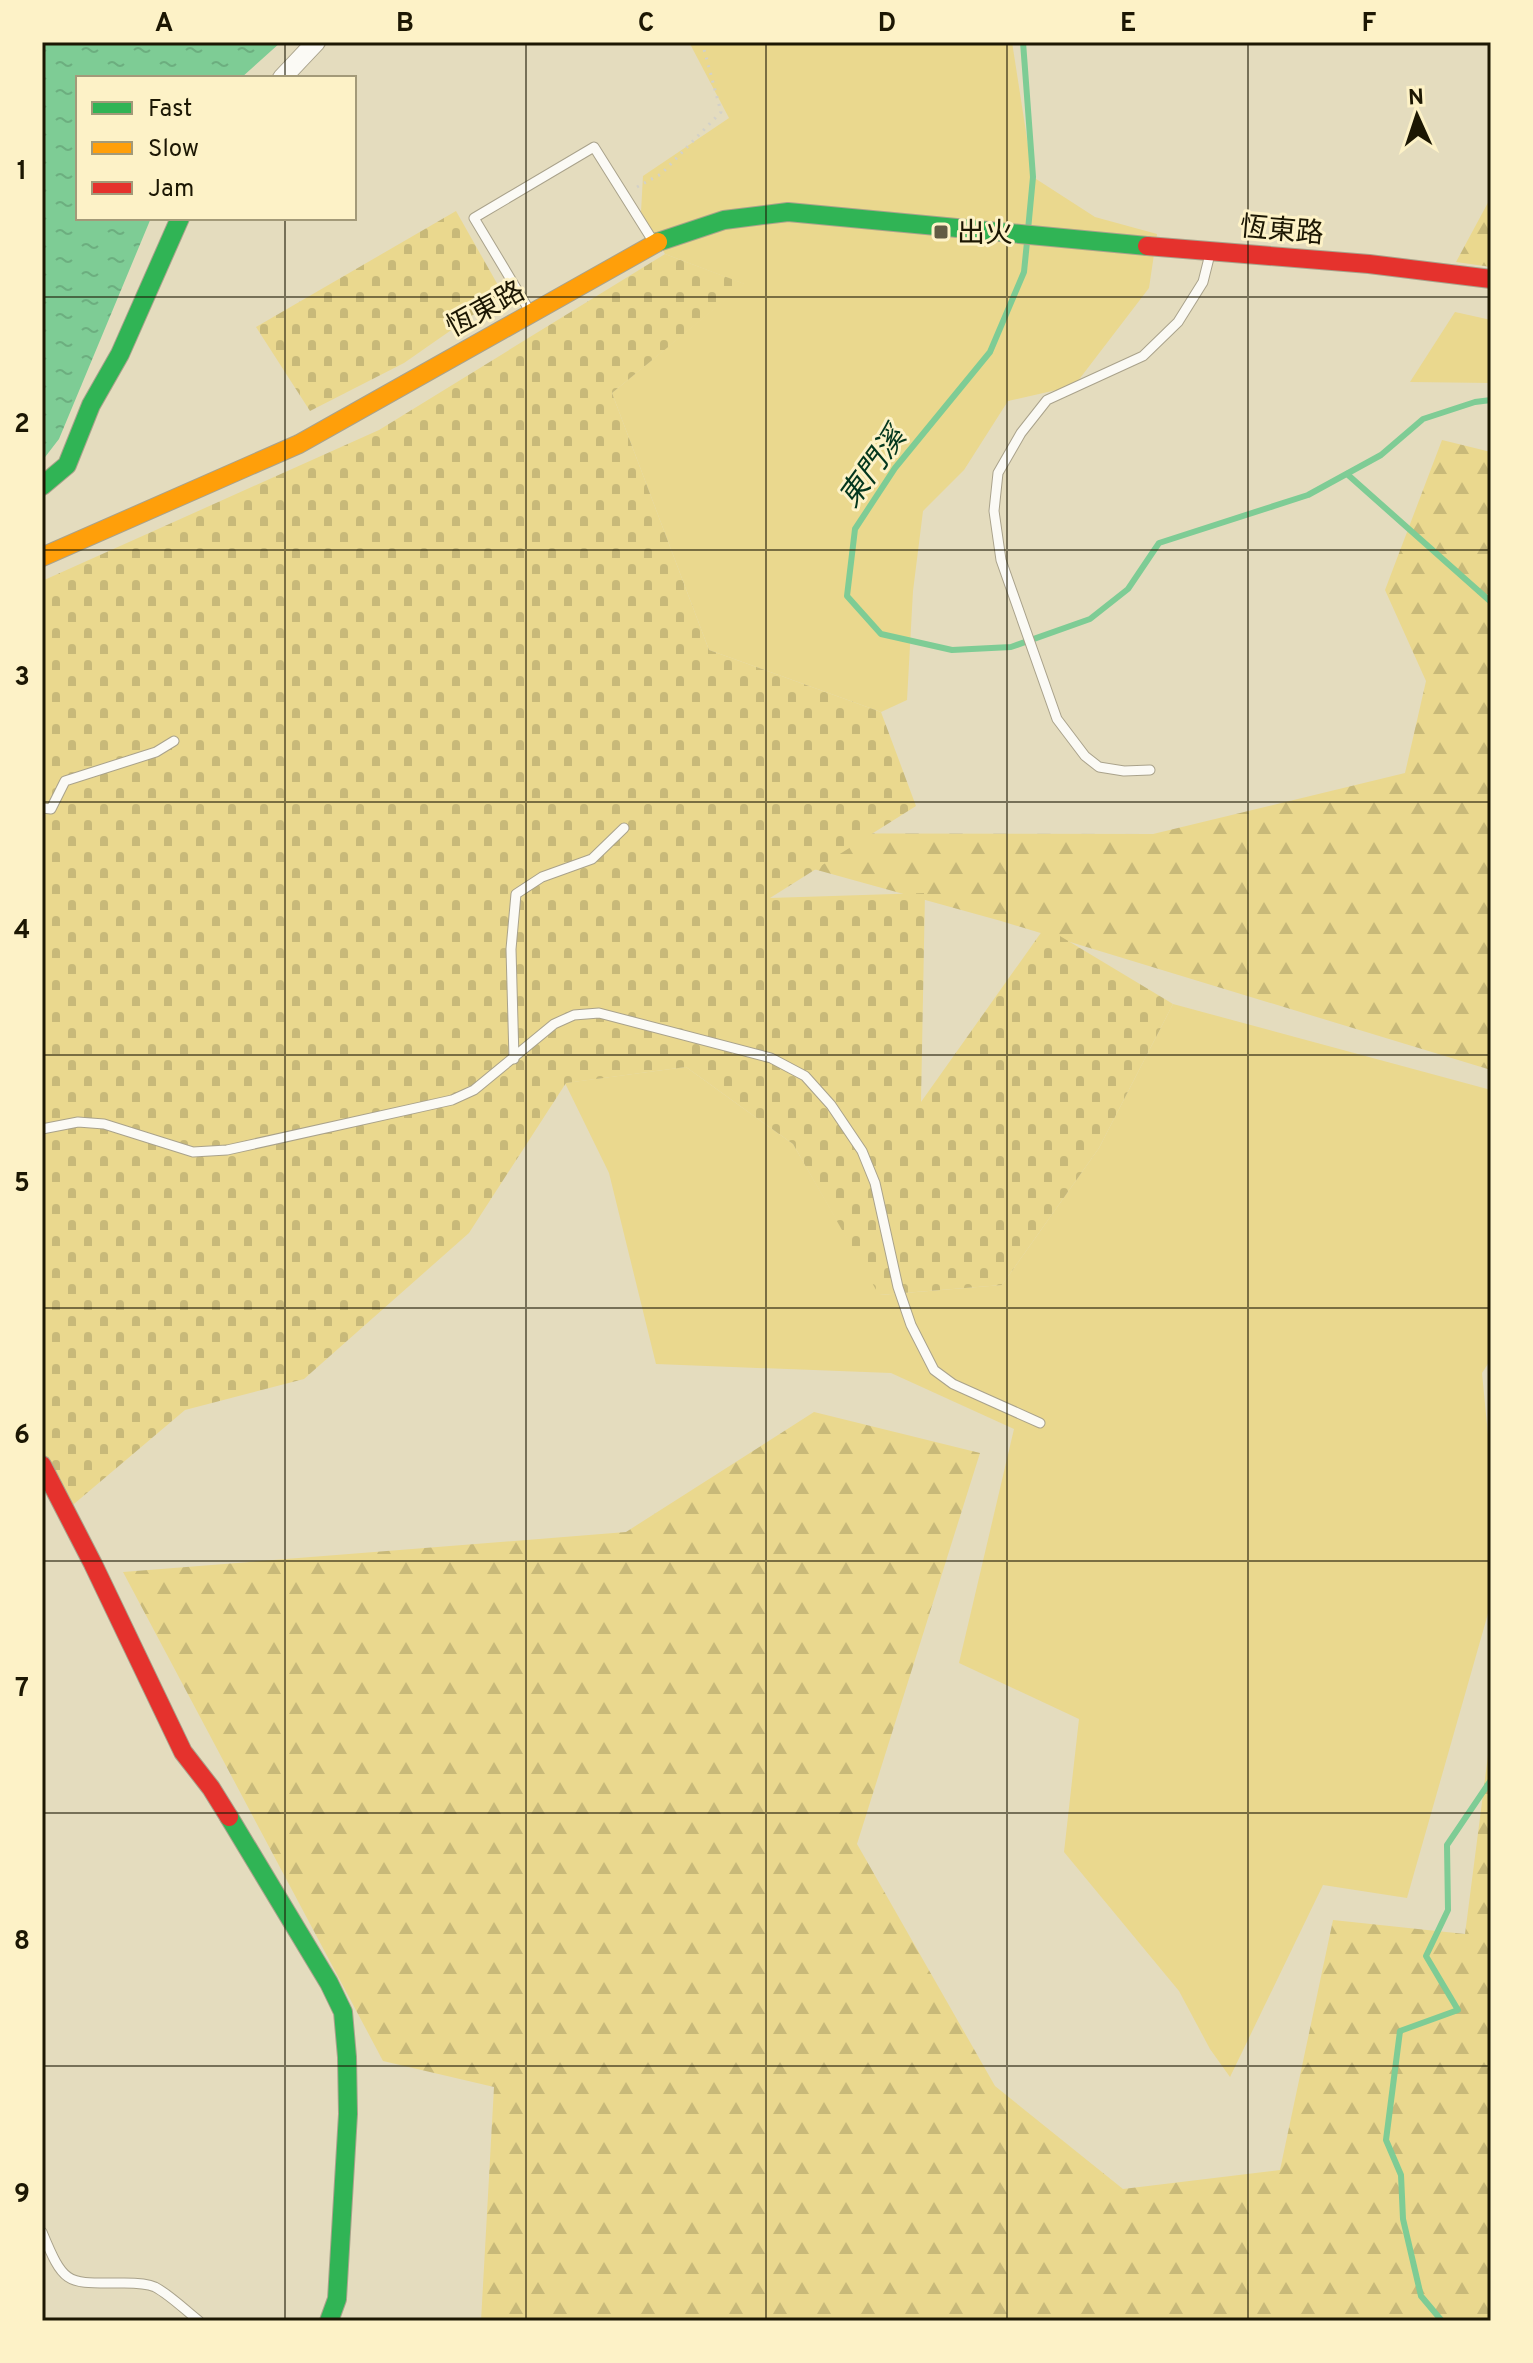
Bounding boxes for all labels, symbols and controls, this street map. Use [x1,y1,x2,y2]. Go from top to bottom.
text: A [155,8,173,41]
text: B [396,8,414,41]
text: C [638,8,654,41]
text: D [878,8,896,41]
text: E [1120,8,1136,41]
text: F [1362,8,1377,41]
legend [76,76,356,220]
north arrow [1377,76,1457,156]
text: N [1407,85,1425,112]
text: Fast [148,95,192,125]
text: Slow [148,135,199,165]
text: 1 [17,156,27,189]
text: Jam [148,175,194,205]
street label: 恆東路 [1238,210,1325,254]
place label: 出火 [957,217,1013,253]
marker: 出火 [932,223,950,241]
street label: 恆東路 [441,275,532,347]
text: 2 [14,409,30,442]
water label: 東門溪 [833,418,918,516]
text: 3 [14,662,30,695]
text: 4 [14,915,30,948]
text: 5 [14,1168,30,1201]
text: 6 [14,1420,30,1453]
text: 7 [15,1673,29,1706]
text: 8 [14,1926,30,1959]
text: 9 [14,2179,30,2212]

